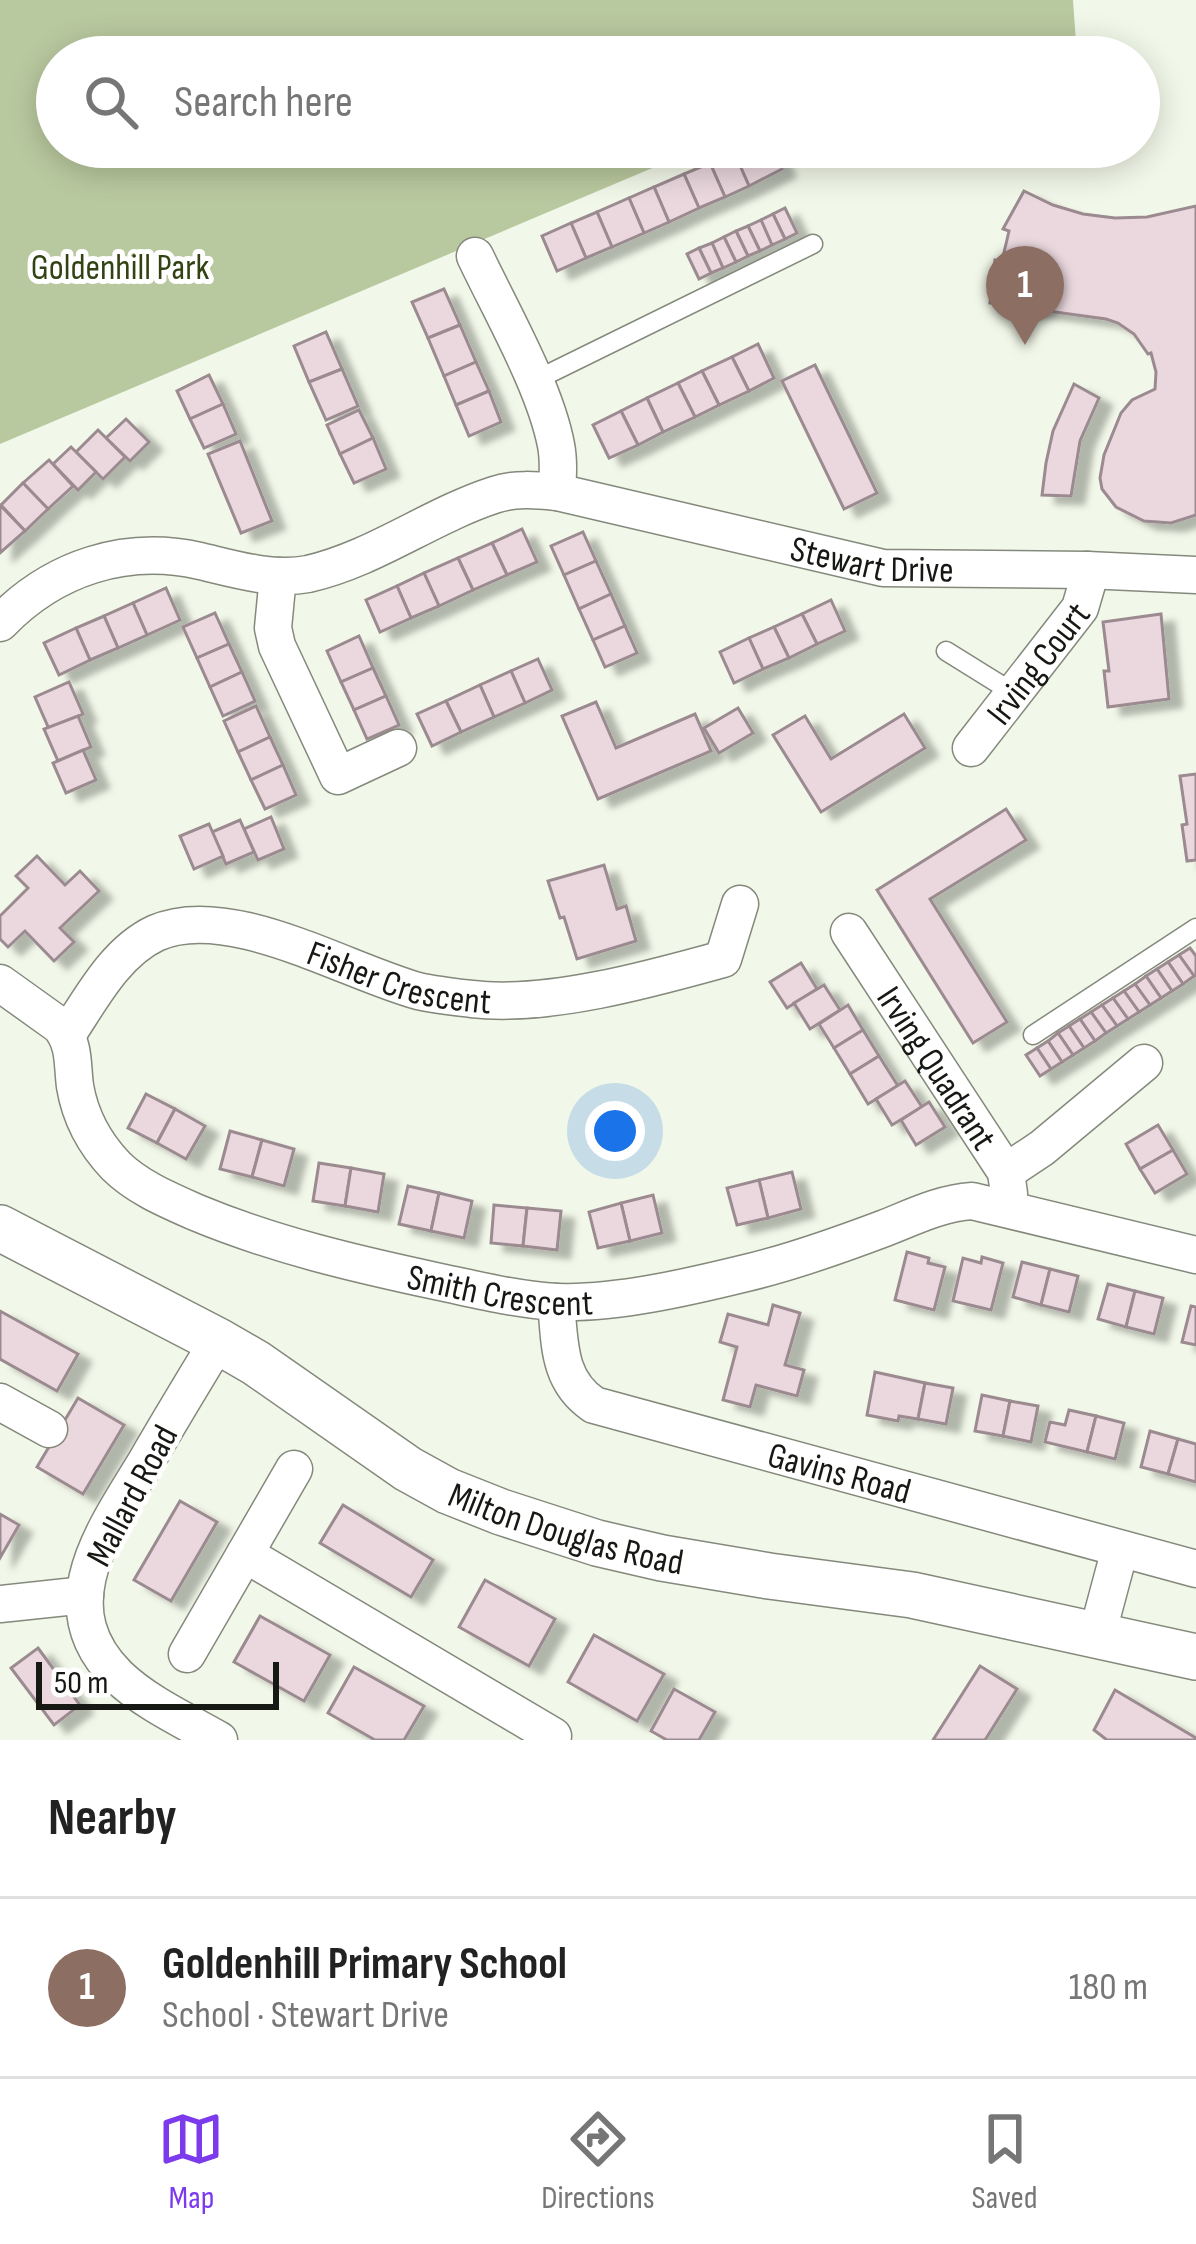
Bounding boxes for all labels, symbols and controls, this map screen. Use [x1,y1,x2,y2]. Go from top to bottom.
search box [36,36,1160,168]
icon: search [78,69,144,135]
text: Search here [174,75,353,130]
pin: 1 [986,246,1064,345]
park label: Goldenhill Park [31,247,209,290]
street label: Stewart Drive [786,528,954,593]
street label: Irving Court [978,595,1100,734]
street label: Fisher Crescent [301,933,492,1024]
street label: Irving Quadrant [867,979,1005,1159]
your location [585,1101,645,1161]
street label: Smith Crescent [403,1256,594,1326]
street label: Mallard Road [78,1419,188,1574]
street label: Gavins Road [763,1434,915,1514]
street label: Milton Douglas Road [442,1474,686,1585]
scale bar [36,1656,279,1709]
text: 50 m [54,1663,108,1703]
text: Nearby [48,1788,177,1849]
text: Goldenhill Primary School [162,1937,567,1992]
text: 1 [79,1964,95,2011]
text: 180 m [1069,1964,1148,2011]
text: School · Stewart Drive [162,1992,449,2039]
tab: Map [158,2106,224,2218]
tab: Directions [541,2106,655,2218]
tab: Saved [971,2106,1038,2218]

